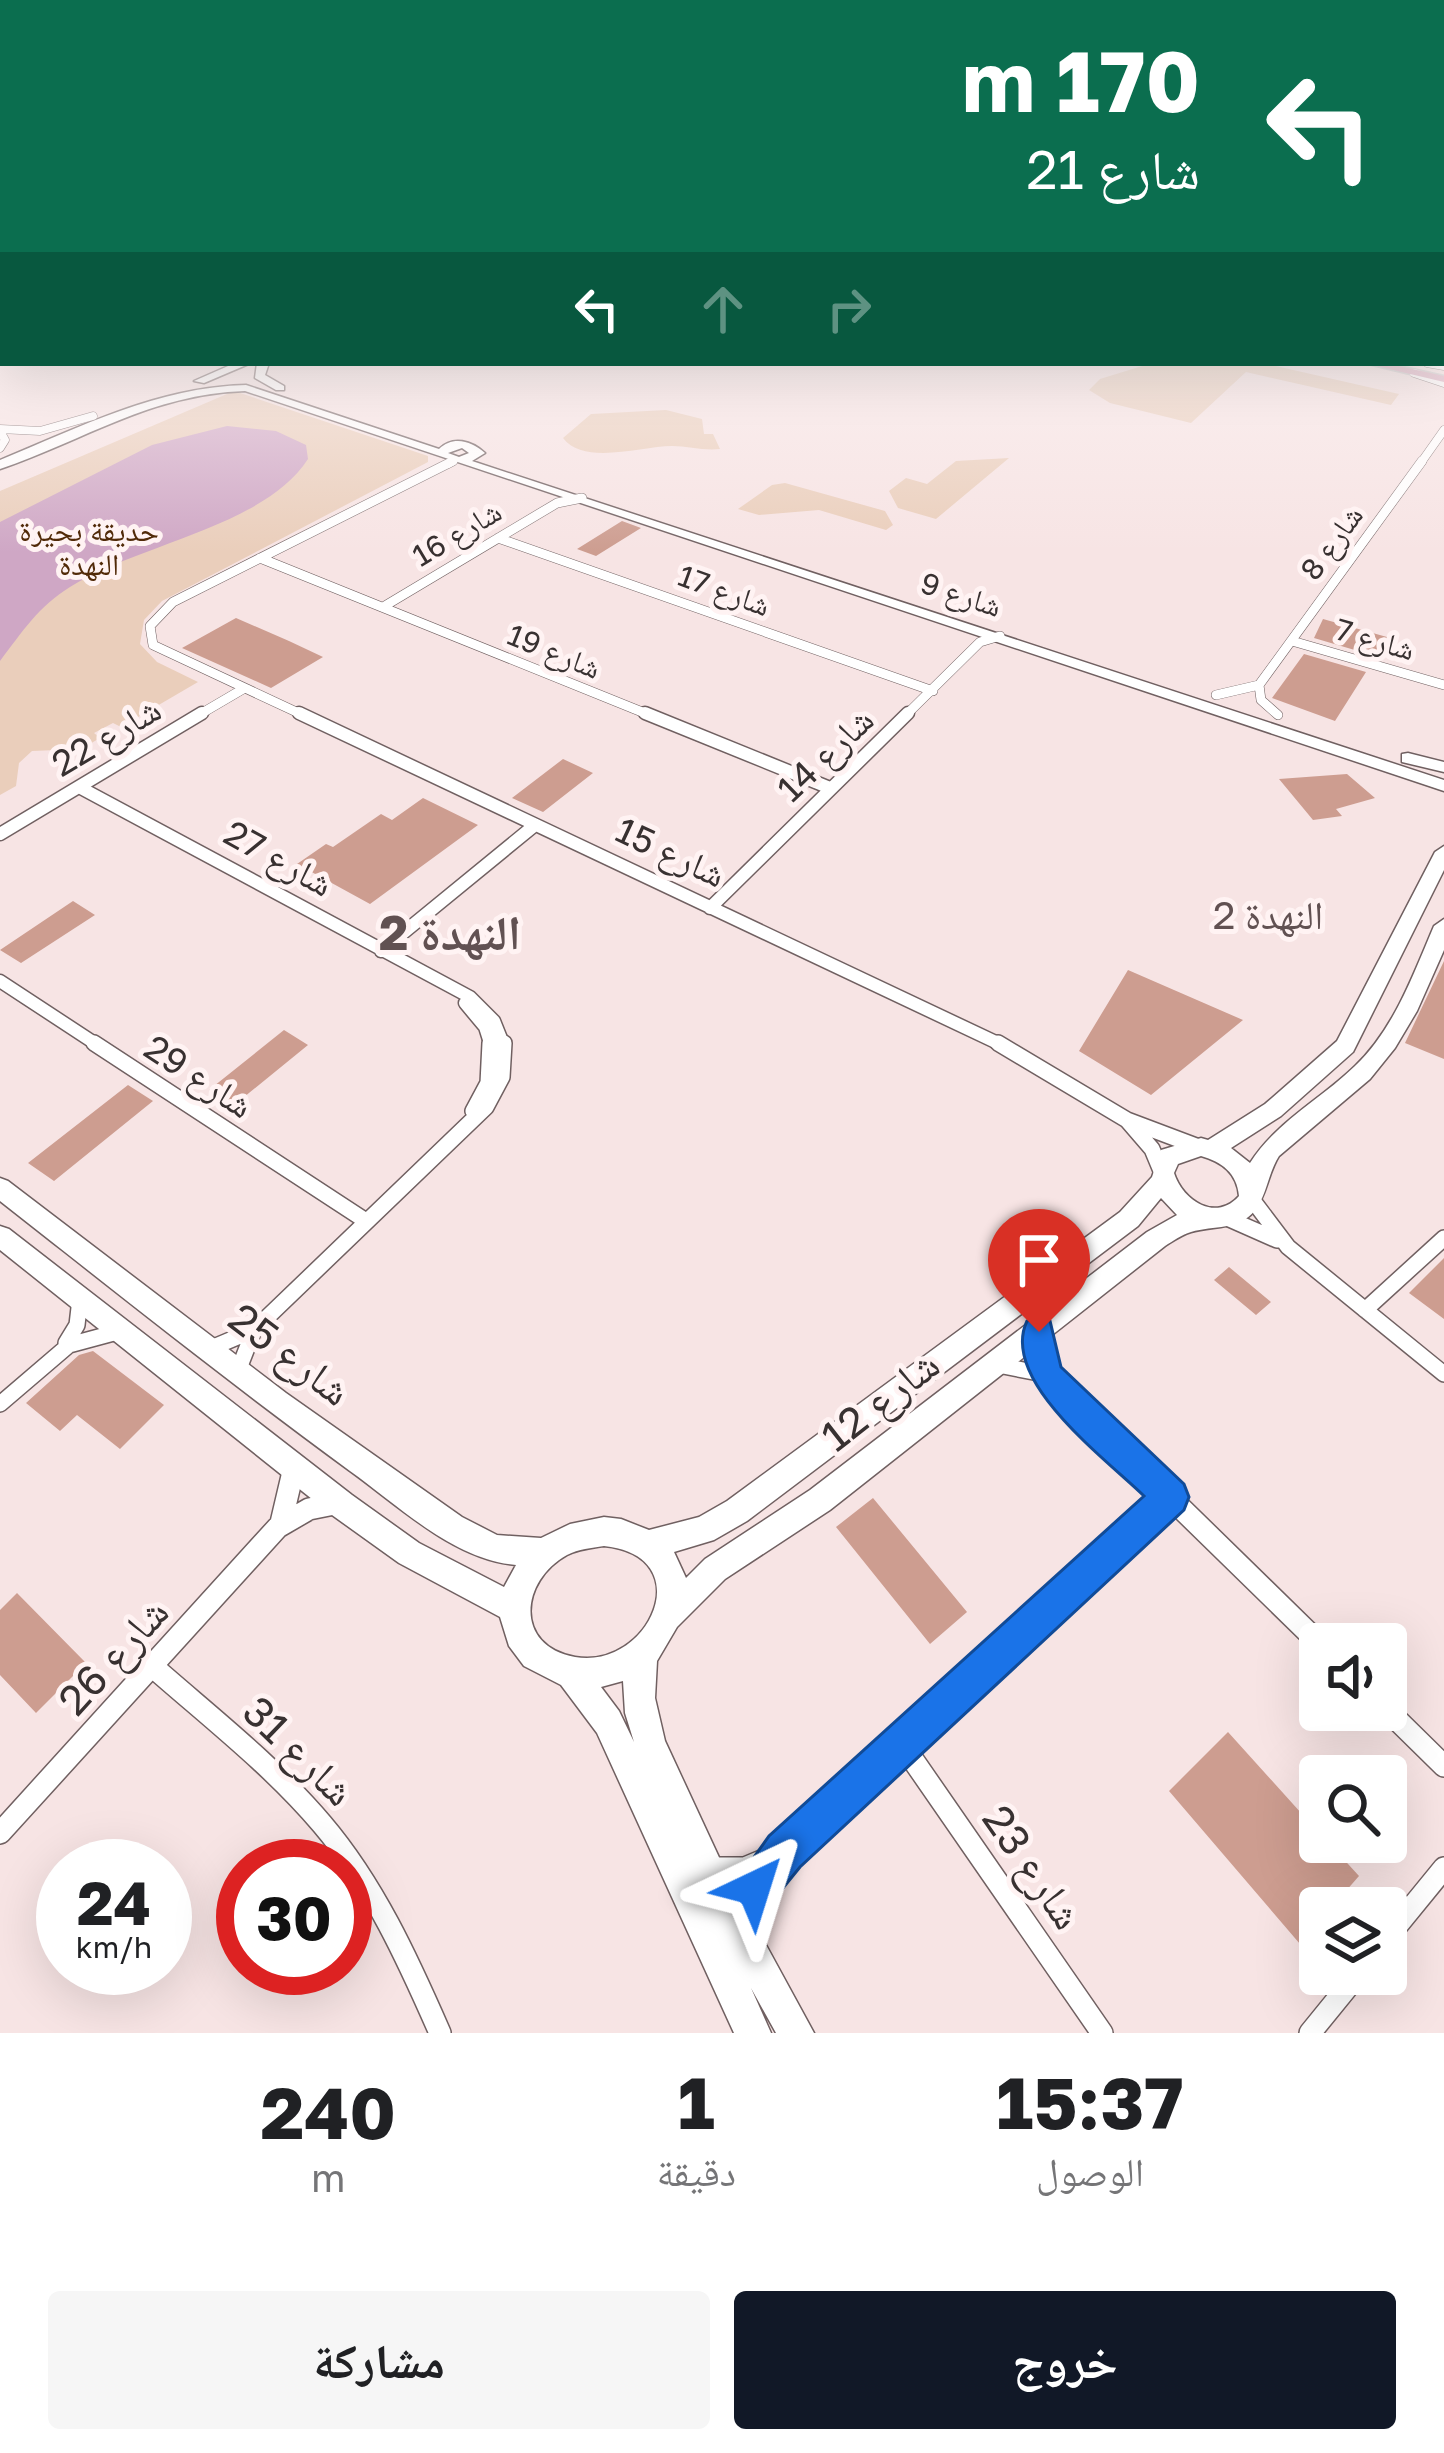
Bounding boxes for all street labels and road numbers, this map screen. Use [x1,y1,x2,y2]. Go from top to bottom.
street label: شارع 16 [406,493,508,575]
street label: شارع 8 [1292,498,1372,588]
street label: شارع 17 [673,557,775,625]
street label: شارع 9 [916,564,1006,626]
street label: شارع 7 [1331,611,1419,669]
street label: شارع 19 [502,616,606,688]
street label: شارع 22 [44,686,169,786]
street label: شارع 14 [768,698,883,811]
street label: شارع 15 [609,808,733,897]
street label: شارع 27 [217,810,341,907]
street label: شارع 29 [136,1025,261,1128]
street label: شارع 25 [218,1291,361,1417]
street label: شارع 12 [811,1338,950,1463]
street label: شارع 26 [47,1587,180,1726]
street label: شارع 31 [232,1685,366,1817]
street label: شارع 23 [971,1795,1094,1940]

